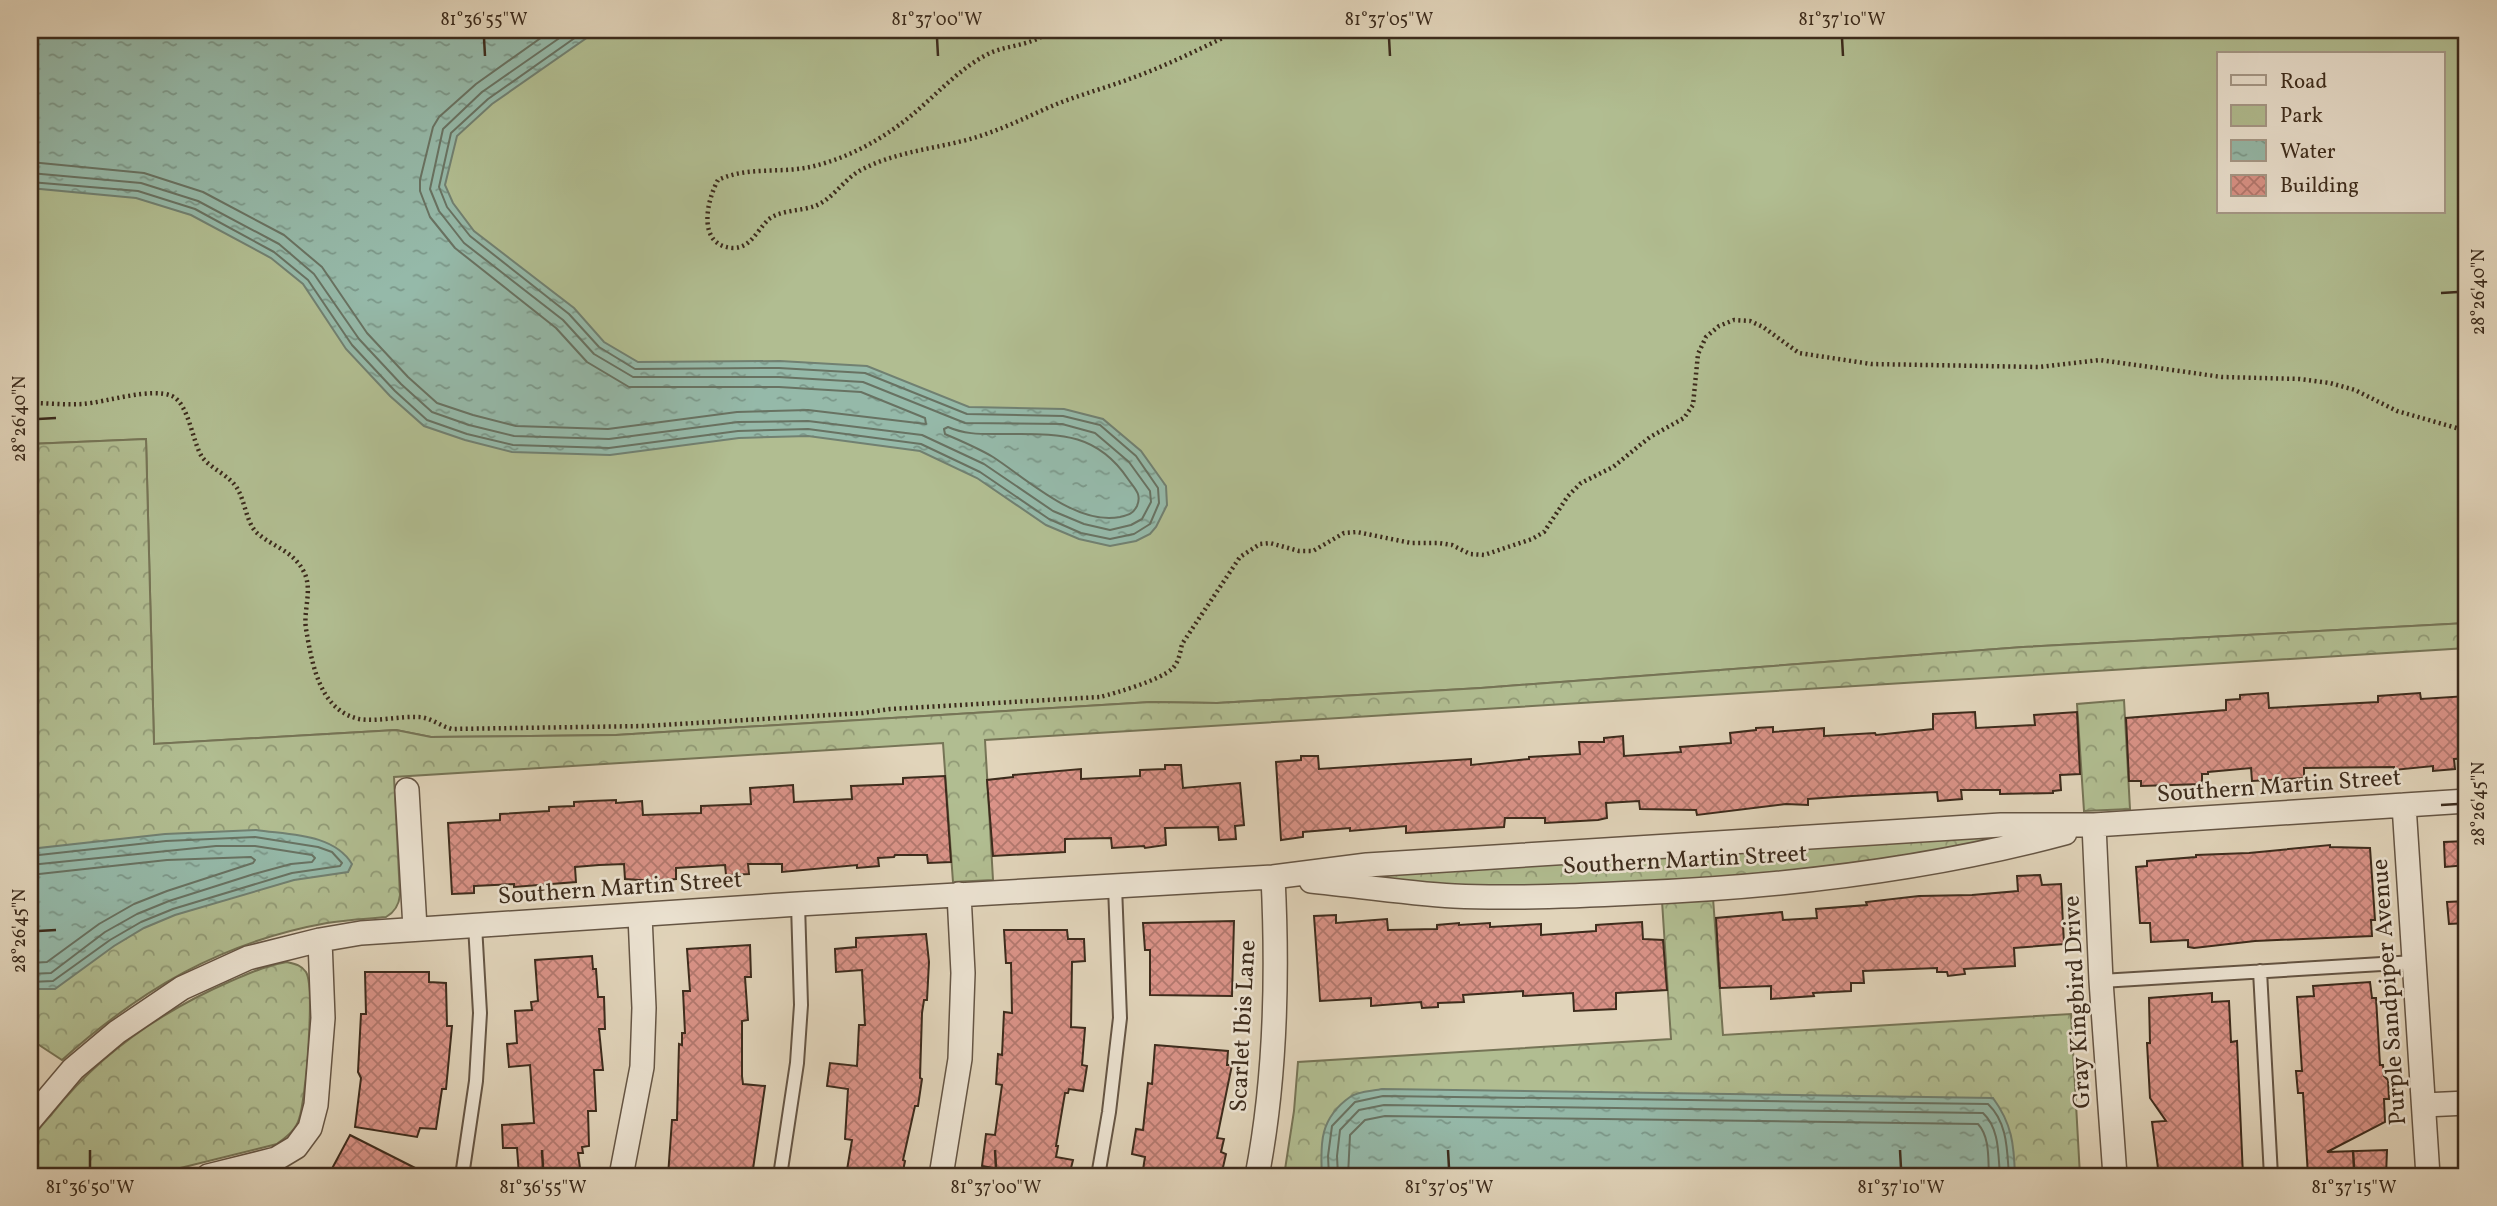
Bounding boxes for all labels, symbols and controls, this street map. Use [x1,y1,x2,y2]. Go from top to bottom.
text: 81°36'55"W [440,8,528,33]
text: 81°37'00"W [892,8,982,33]
text: 81°37'05"W [1345,8,1433,33]
text: 81°37'10"W [1799,8,1885,33]
legend [2217,52,2444,214]
text: Road [2280,68,2327,97]
text: Park [2280,102,2323,131]
text: Water [2280,138,2336,167]
text: Building [2280,172,2359,201]
text: 28°26'40"N [2467,249,2492,335]
text: 28°26'40"N [8,376,33,462]
street label: Southern Martin Street [2156,762,2402,812]
text: 28°26'45"N [2467,762,2492,846]
street label: Southern Martin Street [1562,838,1808,884]
street label: Purple Sandpiper Avenue [2364,858,2416,1126]
street label: Southern Martin Street [497,864,743,914]
text: 28°26'45"N [8,889,33,973]
street label: Gray Kingbird Drive [2055,895,2101,1109]
street label: Scarlet Ibis Lane [1223,939,1265,1113]
text: 81°36'50"W [46,1176,134,1201]
text: 81°36'55"W [499,1176,587,1201]
text: 81°37'00"W [951,1176,1041,1201]
text: 81°37'05"W [1405,1176,1493,1201]
text: 81°37'10"W [1858,1176,1944,1201]
text: 81°37'15"W [2311,1176,2397,1201]

